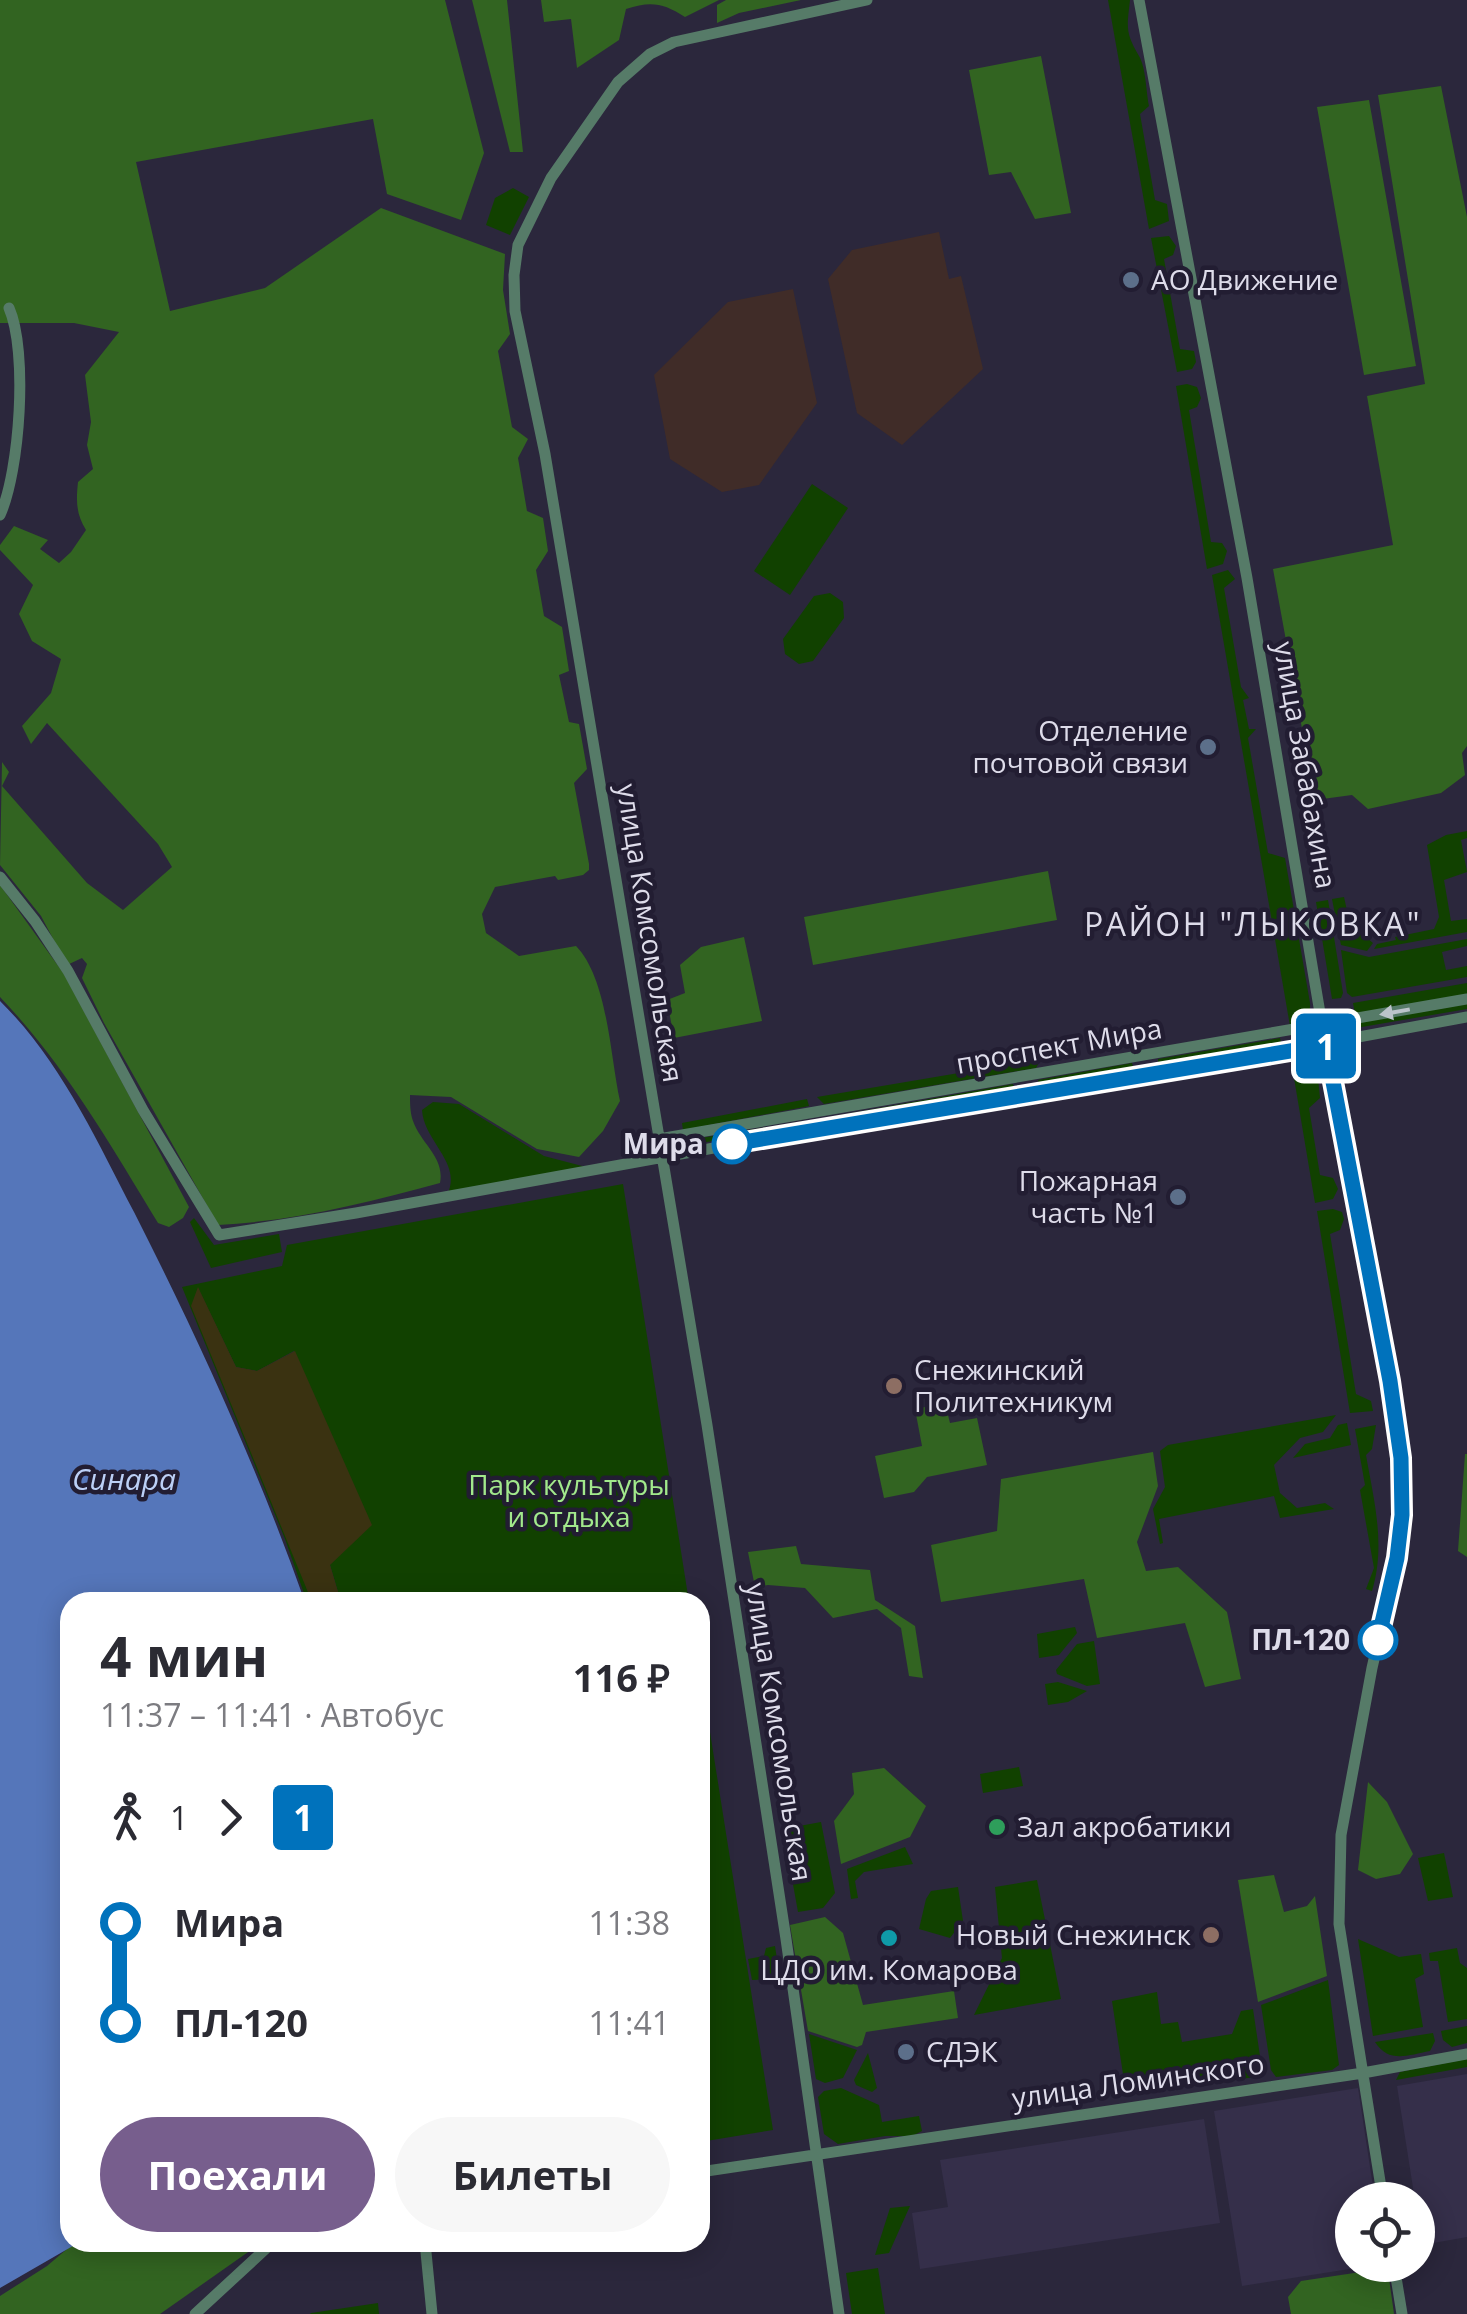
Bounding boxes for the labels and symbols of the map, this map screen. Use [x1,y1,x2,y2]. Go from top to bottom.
place label: АО Движение [1151,260,1338,298]
marker: АО Движение [1120,269,1142,291]
street label: улица Забабахина [1266,638,1346,891]
place label: Отделение почтовой связи [972,711,1188,781]
marker: Отделение почтовой связи [1197,736,1219,758]
street label: улица Комсомольская [609,781,693,1085]
district label: РАЙОН "ЛЫКОВКА" [1084,902,1422,945]
one-way arrow [1378,1005,1410,1020]
street label: проспект Мира [953,1008,1165,1082]
line badge: 1 [1294,1014,1358,1078]
place label: Мира [623,1124,704,1162]
marker: Мира [713,1125,751,1163]
place label: Пожарная часть №1 [1019,1161,1158,1231]
marker: Пожарная часть №1 [1167,1186,1189,1208]
place label: Снежинский Политехникум [914,1350,1113,1420]
marker: Снежинский Политехникум [883,1375,905,1397]
water label: Синара [72,1458,176,1499]
park label: Парк культуры и отдыха [468,1465,670,1535]
street label: улица Комсомольская [738,1580,822,1884]
place label: ПЛ-120 [1251,1620,1350,1658]
marker: ПЛ-120 [1359,1621,1397,1659]
place label: Зал акробатики [1017,1807,1232,1845]
marker: Зал акробатики [986,1816,1008,1838]
place label: Новый Снежинск [956,1915,1192,1953]
marker: Новый Снежинск [1200,1924,1222,1946]
marker: ЦДО им. Комарова [878,1927,900,1949]
place label: ЦДО им. Комарова [760,1950,1018,1988]
place label: СДЭК [926,2032,998,2070]
marker: СДЭК [895,2041,917,2063]
street label: улица Ломинского [1009,2043,1266,2117]

